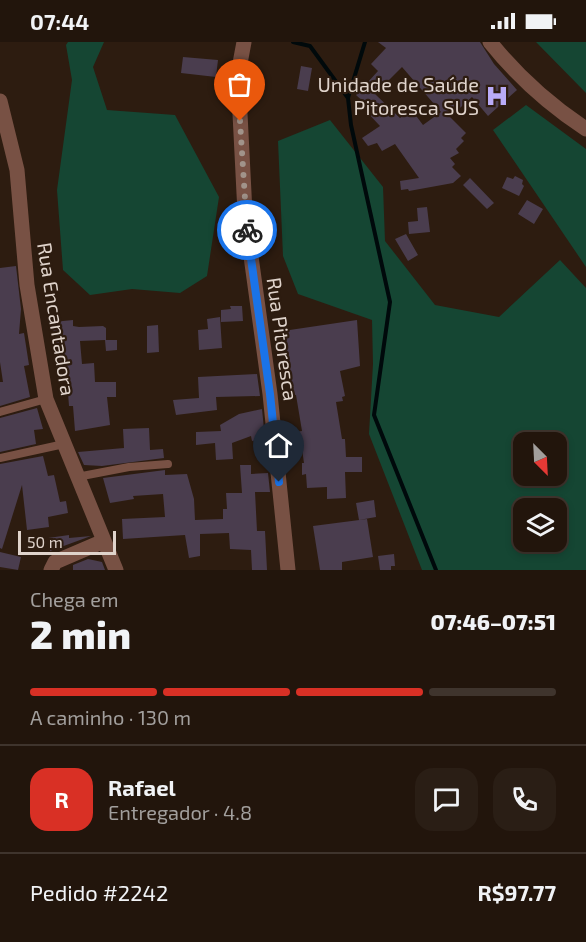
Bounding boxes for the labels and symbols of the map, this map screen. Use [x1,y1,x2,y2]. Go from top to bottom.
pin [214,59,265,121]
place label: Unidade de Saúde Pitoresca SUS [318,72,479,119]
hospital icon: Unidade de Saúde Pitoresca SUS [484,83,510,109]
courier [217,200,277,260]
street label: Rua Encantadora [33,241,81,397]
street label: Rua Pitoresca [262,276,304,402]
pin [253,420,304,482]
north arrow [513,432,567,486]
scale bar [18,528,116,556]

